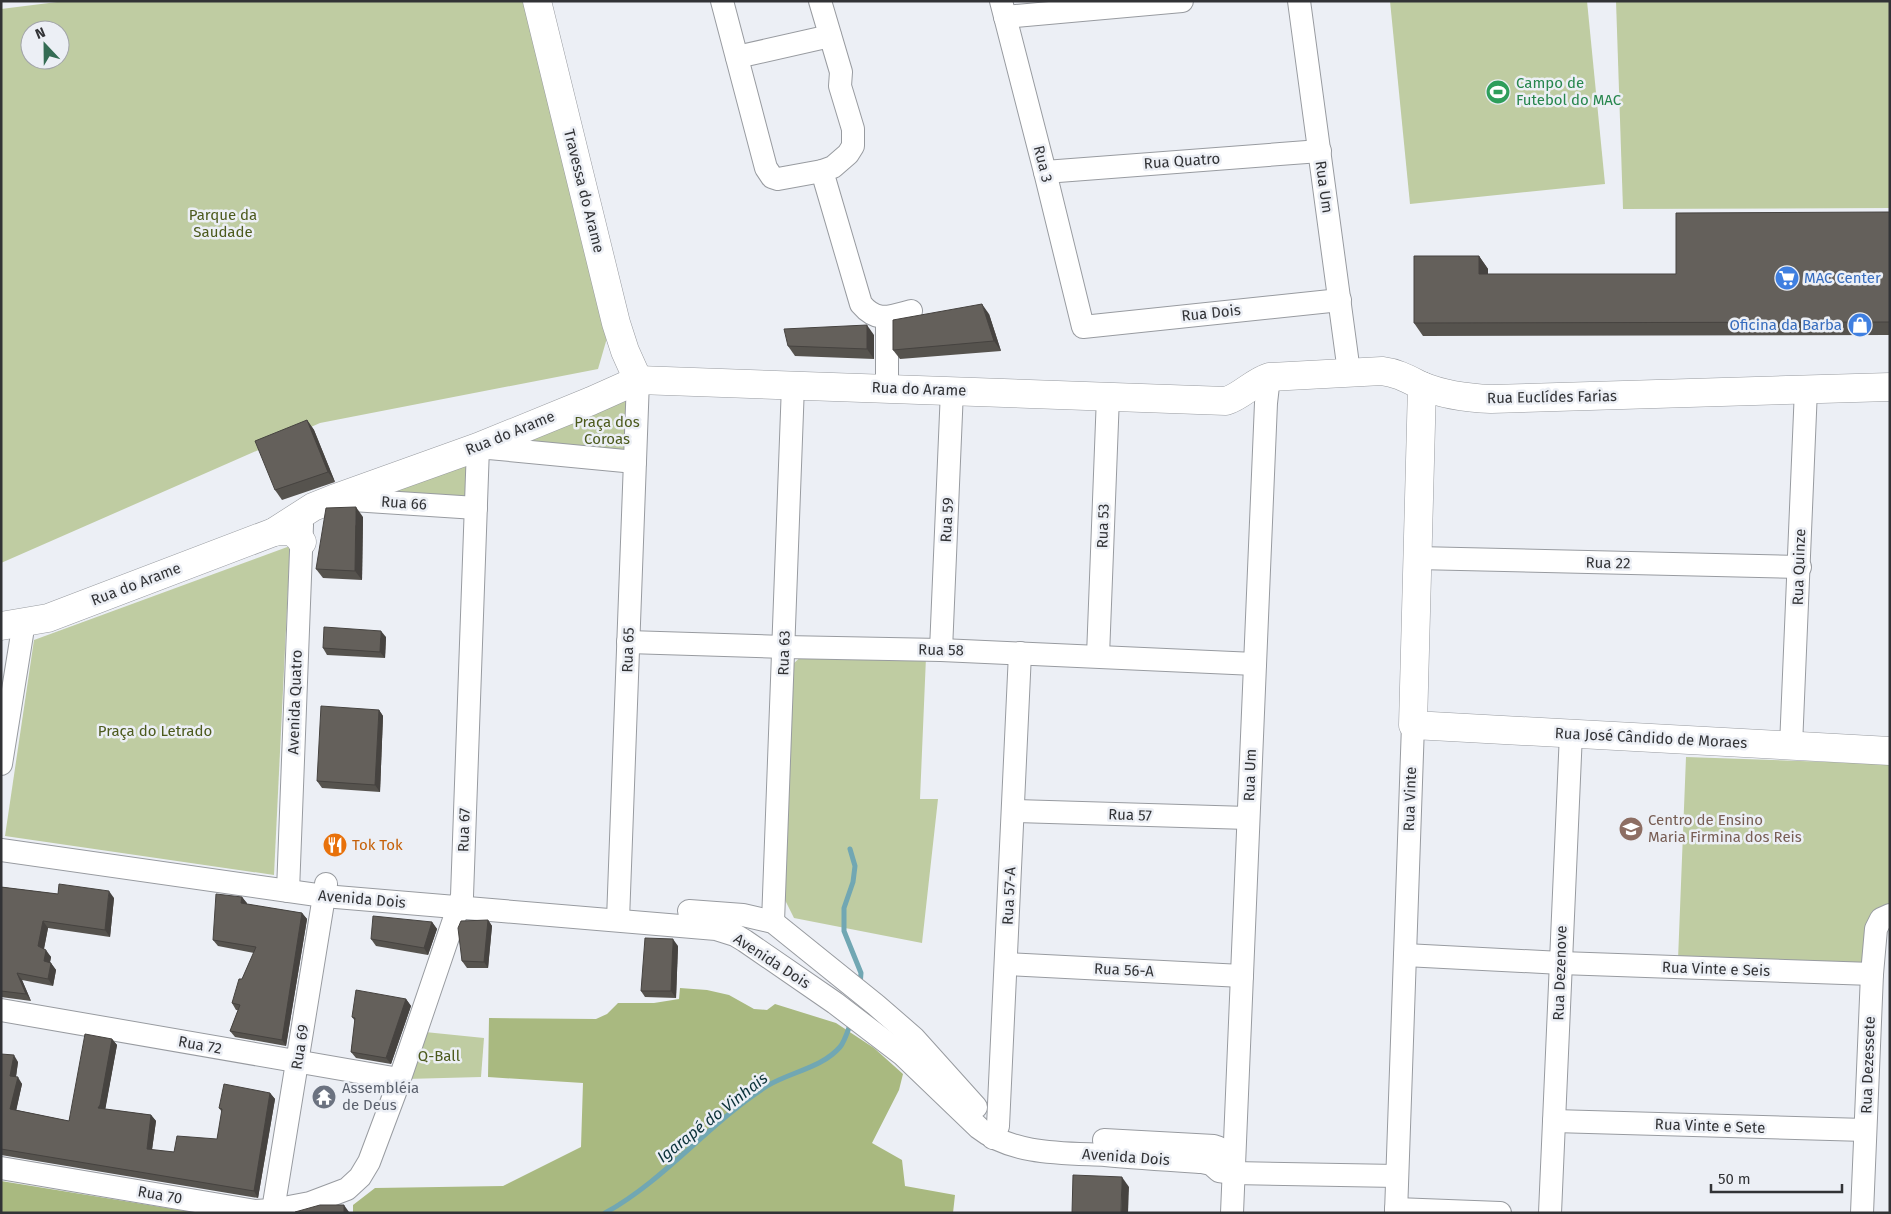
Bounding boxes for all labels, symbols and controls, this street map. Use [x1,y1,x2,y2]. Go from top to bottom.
north arrow [20,20,70,70]
text: N [33,24,48,43]
place label: Campo de Futebol do MAC [1516,74,1622,109]
sports icon: Campo de Futebol do MAC [1485,79,1511,105]
street label: Travessa do Arame [560,127,608,255]
street label: Rua 3 [1030,144,1056,184]
street label: Rua Quatro [1143,149,1221,173]
street label: Rua Um [1311,160,1337,214]
park label: Parque da Saudade [189,206,257,241]
supermarket icon: MAC Center [1774,265,1800,291]
place label: MAC Center [1804,269,1881,287]
street label: Rua Dois [1180,301,1242,325]
shop icon: Oficina da Barba [1847,312,1873,338]
place label: Oficina da Barba [1730,316,1842,334]
street label: Rua do Arame [871,378,967,400]
street label: Rua Euclídes Farias [1487,387,1617,407]
street label: Rua do Arame [463,407,557,459]
park label: Praça dos Coroas [574,413,640,448]
street label: Rua 66 [380,492,428,514]
street label: Rua 59 [937,497,957,543]
street label: Rua 53 [1093,503,1113,549]
street label: Rua Quinze [1789,528,1809,606]
street label: Rua 22 [1585,554,1631,572]
street label: Rua do Arame [89,559,183,609]
street label: Rua 65 [618,627,638,673]
street label: Rua 63 [774,630,794,676]
street label: Rua 58 [918,641,964,659]
street label: Avenida Quatro [284,649,306,755]
park label: Praça do Letrado [98,722,212,740]
street label: Rua José Cândido de Moraes [1554,724,1748,752]
street label: Rua Um [1240,748,1260,802]
street label: Rua Vinte [1400,766,1420,832]
street label: Rua 57 [1108,805,1153,825]
street label: Rua 67 [454,807,474,852]
place label: Centro de Ensino Maria Firmina dos Reis [1648,811,1802,846]
school or university icon: Centro de Ensino Maria Firmina dos Reis [1618,816,1644,842]
restaurant icon: Tok Tok [322,832,348,858]
place label: Tok Tok [352,836,403,854]
street label: Rua 57-A [998,866,1020,926]
street label: Avenida Dois [317,886,407,912]
street label: Rua Dezenove [1549,925,1571,1021]
street label: Avenida Dois [730,930,814,992]
street label: Rua Vinte e Seis [1662,958,1770,980]
street label: Rua 56-A [1094,959,1155,981]
street label: Rua Dezessete [1857,1016,1879,1114]
street label: Rua 69 [288,1023,312,1071]
street label: Rua 72 [177,1032,223,1058]
park label: Q-Ball [418,1047,461,1065]
water label: Igarapé do Vinhais [653,1068,771,1166]
place label: Assembléia de Deus [342,1079,419,1114]
temple icon: Assembléia de Deus [311,1084,337,1110]
street label: Rua Vinte e Sete [1654,1115,1766,1137]
street label: Avenida Dois [1082,1145,1170,1169]
scale bar [1711,1162,1842,1194]
text: 50 m [1718,1170,1751,1188]
street label: Rua 70 [136,1182,184,1208]

